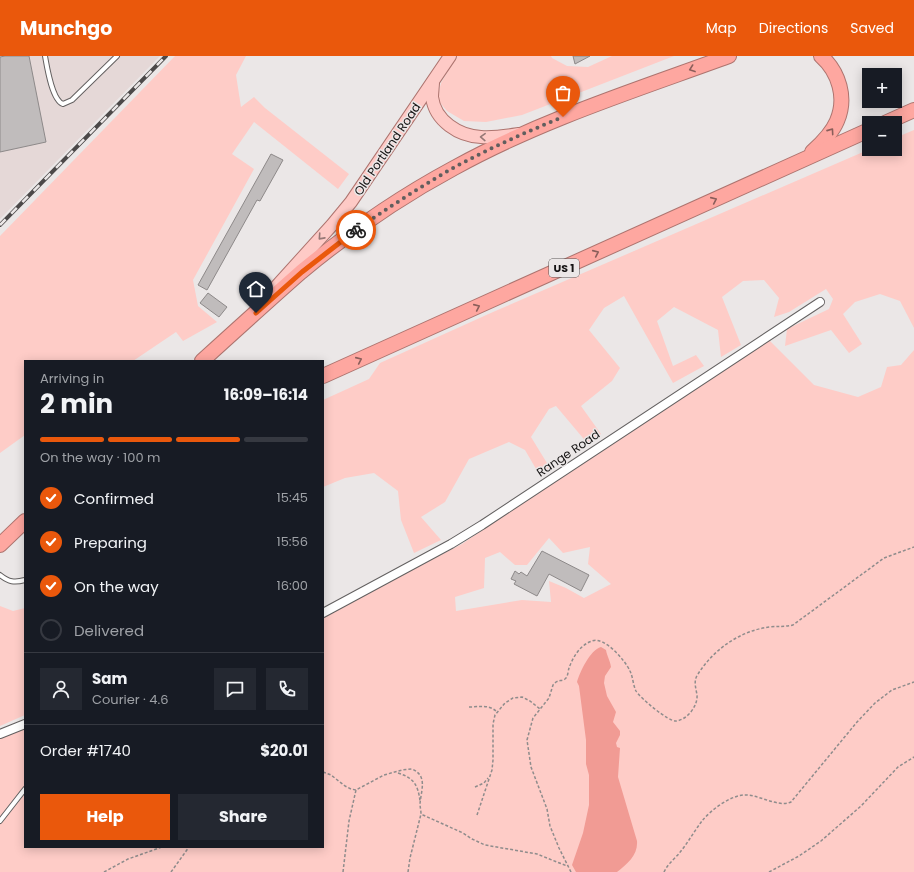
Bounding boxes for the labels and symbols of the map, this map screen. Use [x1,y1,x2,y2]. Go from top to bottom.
one-way arrow [689,65,696,73]
pin [546,76,580,117]
street label: Old Portland Road [350,99,424,199]
one-way arrow [826,128,834,135]
one-way arrow [480,132,486,141]
one-way arrow [710,197,717,205]
courier [336,210,376,250]
one-way arrow [319,233,326,240]
one-way arrow [591,250,599,258]
road number: US 1 [549,259,579,277]
pin [239,272,273,313]
one-way arrow [473,303,480,311]
one-way arrow [354,357,362,365]
street label: Range Road [533,426,603,480]

